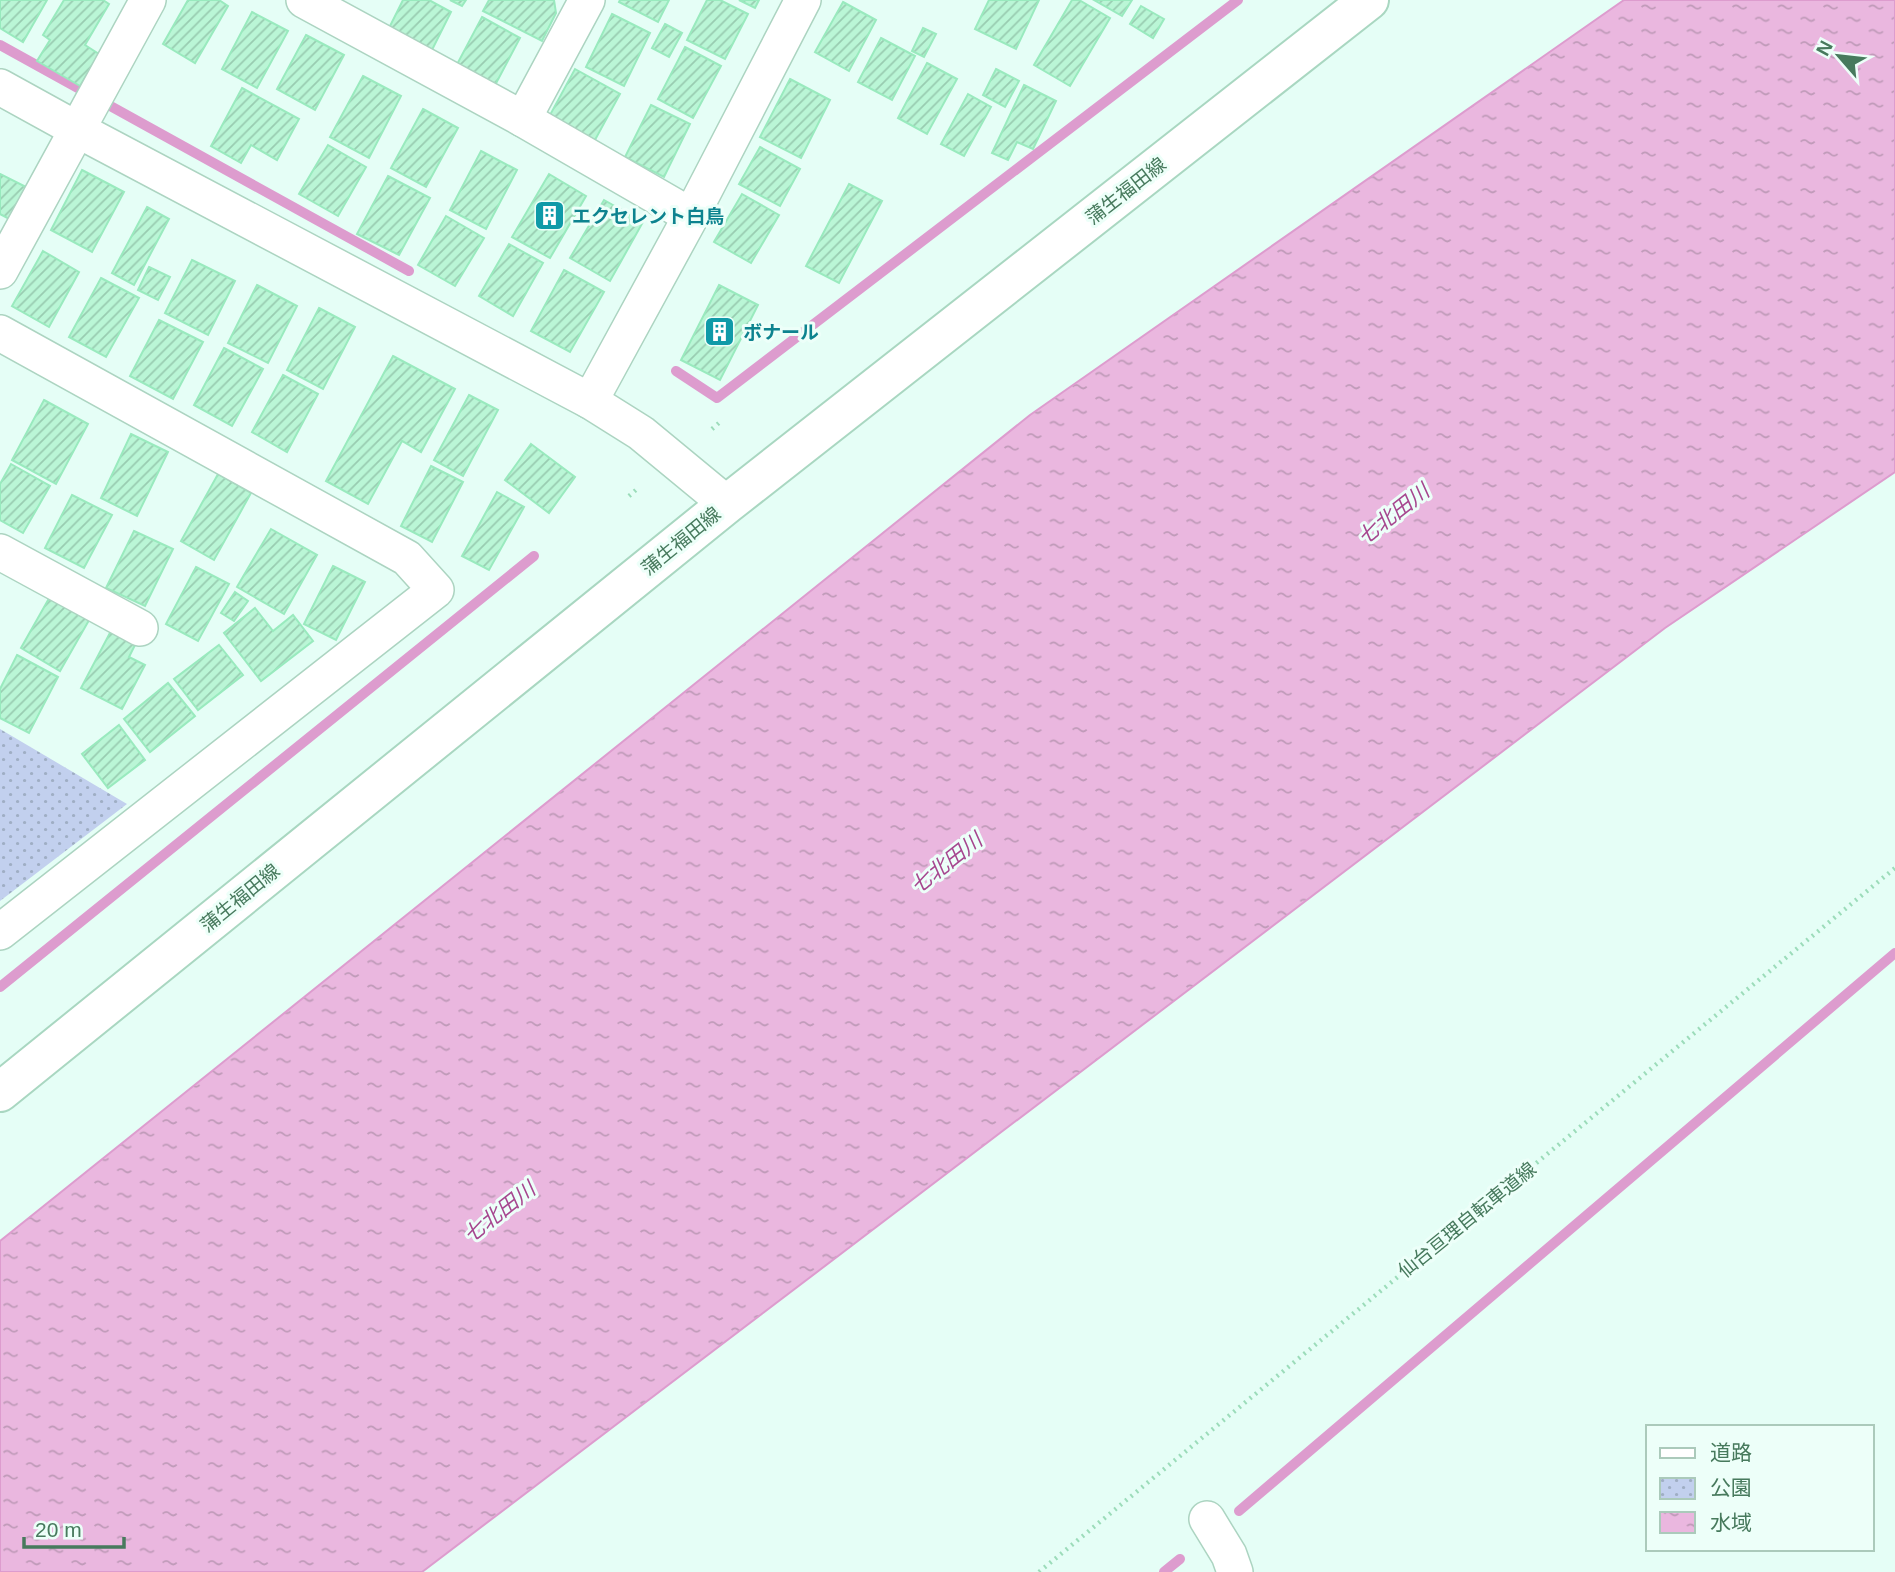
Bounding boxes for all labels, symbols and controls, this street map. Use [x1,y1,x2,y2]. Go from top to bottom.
north arrow [1804,21,1874,91]
text: N [1812,37,1837,59]
street label: 蒲生福田線 [1082,153,1170,229]
building icon: エクセレント白鳥 [532,199,566,233]
place label: エクセレント白鳥 [572,206,724,227]
building icon: ボナール [703,315,737,349]
place label: ボナール [743,322,819,343]
water label: 七北田川 [1353,478,1435,549]
street label: 蒲生福田線 [637,503,725,579]
water label: 七北田川 [906,827,988,898]
street label: 蒲生福田線 [196,860,284,936]
street label: 仙台亘理自転車道線 [1394,1158,1540,1282]
water label: 七北田川 [459,1176,541,1247]
legend [1646,1425,1874,1551]
text: 道路 [1710,1441,1752,1464]
text: 公園 [1710,1476,1752,1499]
scale bar [24,1506,124,1550]
text: 水域 [1710,1511,1752,1534]
text: 20 m [35,1518,82,1541]

